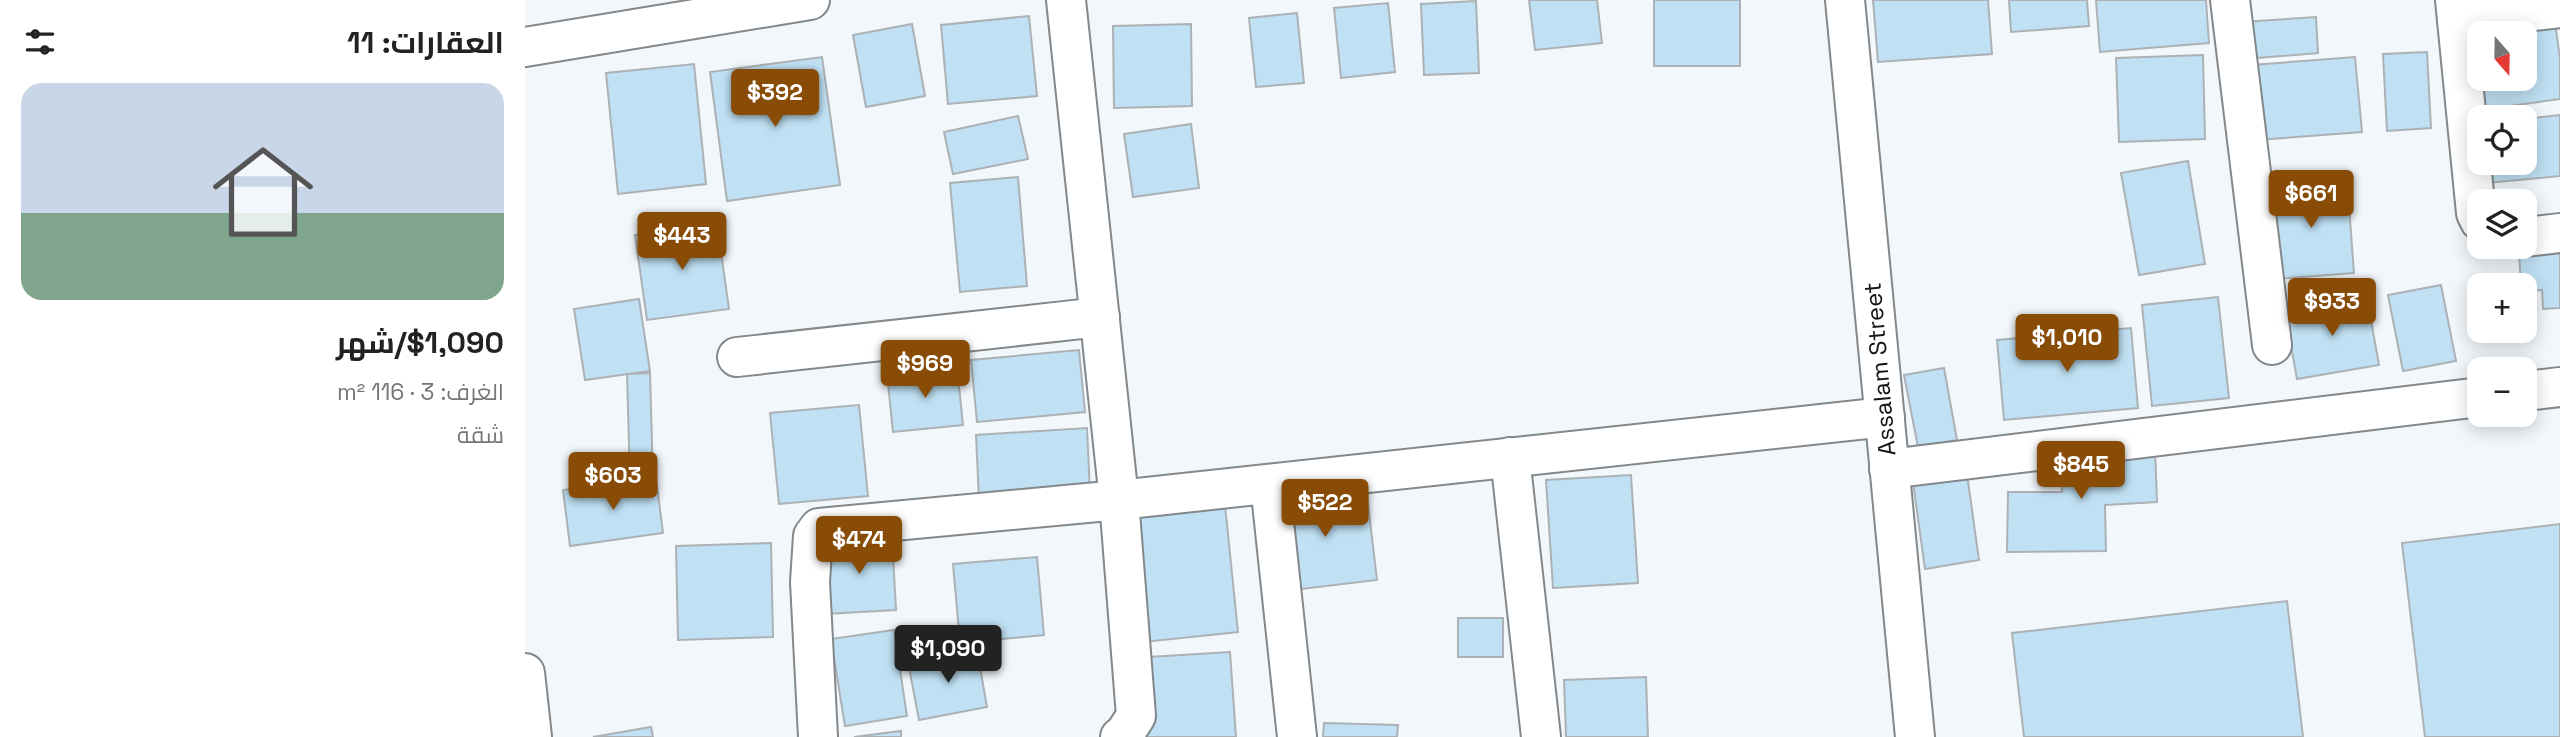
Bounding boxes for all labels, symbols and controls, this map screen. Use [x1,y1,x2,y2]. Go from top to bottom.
north arrow [2467,21,2537,91]
map controls [2467,21,2537,427]
icon: filters [21,23,59,61]
text: العقارات: 11 [347,23,504,62]
pin: $392 [734,69,816,129]
text: $392 [747,77,803,107]
button: locate [2467,105,2537,175]
icon: home [200,129,326,255]
pin: $661 [2270,170,2352,230]
text: $661 [2285,178,2337,208]
button: layers [2467,189,2537,259]
pin: $443 [641,212,723,272]
text: $443 [653,220,711,250]
button: + [2467,273,2537,343]
pin: $933 [2291,278,2373,338]
street label: Assalam Street [1856,281,1903,457]
text: $933 [2304,286,2360,316]
pin: $1,010 [2010,314,2124,374]
text: $1,010 [2031,322,2103,352]
text: $1,090/شهر [336,323,504,362]
pin: $969 [884,340,966,400]
text: $969 [897,348,953,378]
button: − [2467,357,2537,427]
text: الغرف: 3 · 116 m² [337,377,504,407]
text: شقة [457,420,504,450]
pin: $845 [2040,442,2122,501]
text: $845 [2053,449,2109,479]
pin: $603 [572,452,654,512]
text: $603 [584,460,642,490]
pin: $522 [1284,480,1366,539]
text: $522 [1298,487,1352,517]
pin: $474 [818,516,900,576]
text: $474 [832,524,886,554]
pin: $1,090 [891,626,1005,685]
text: $1,090 [911,633,985,663]

